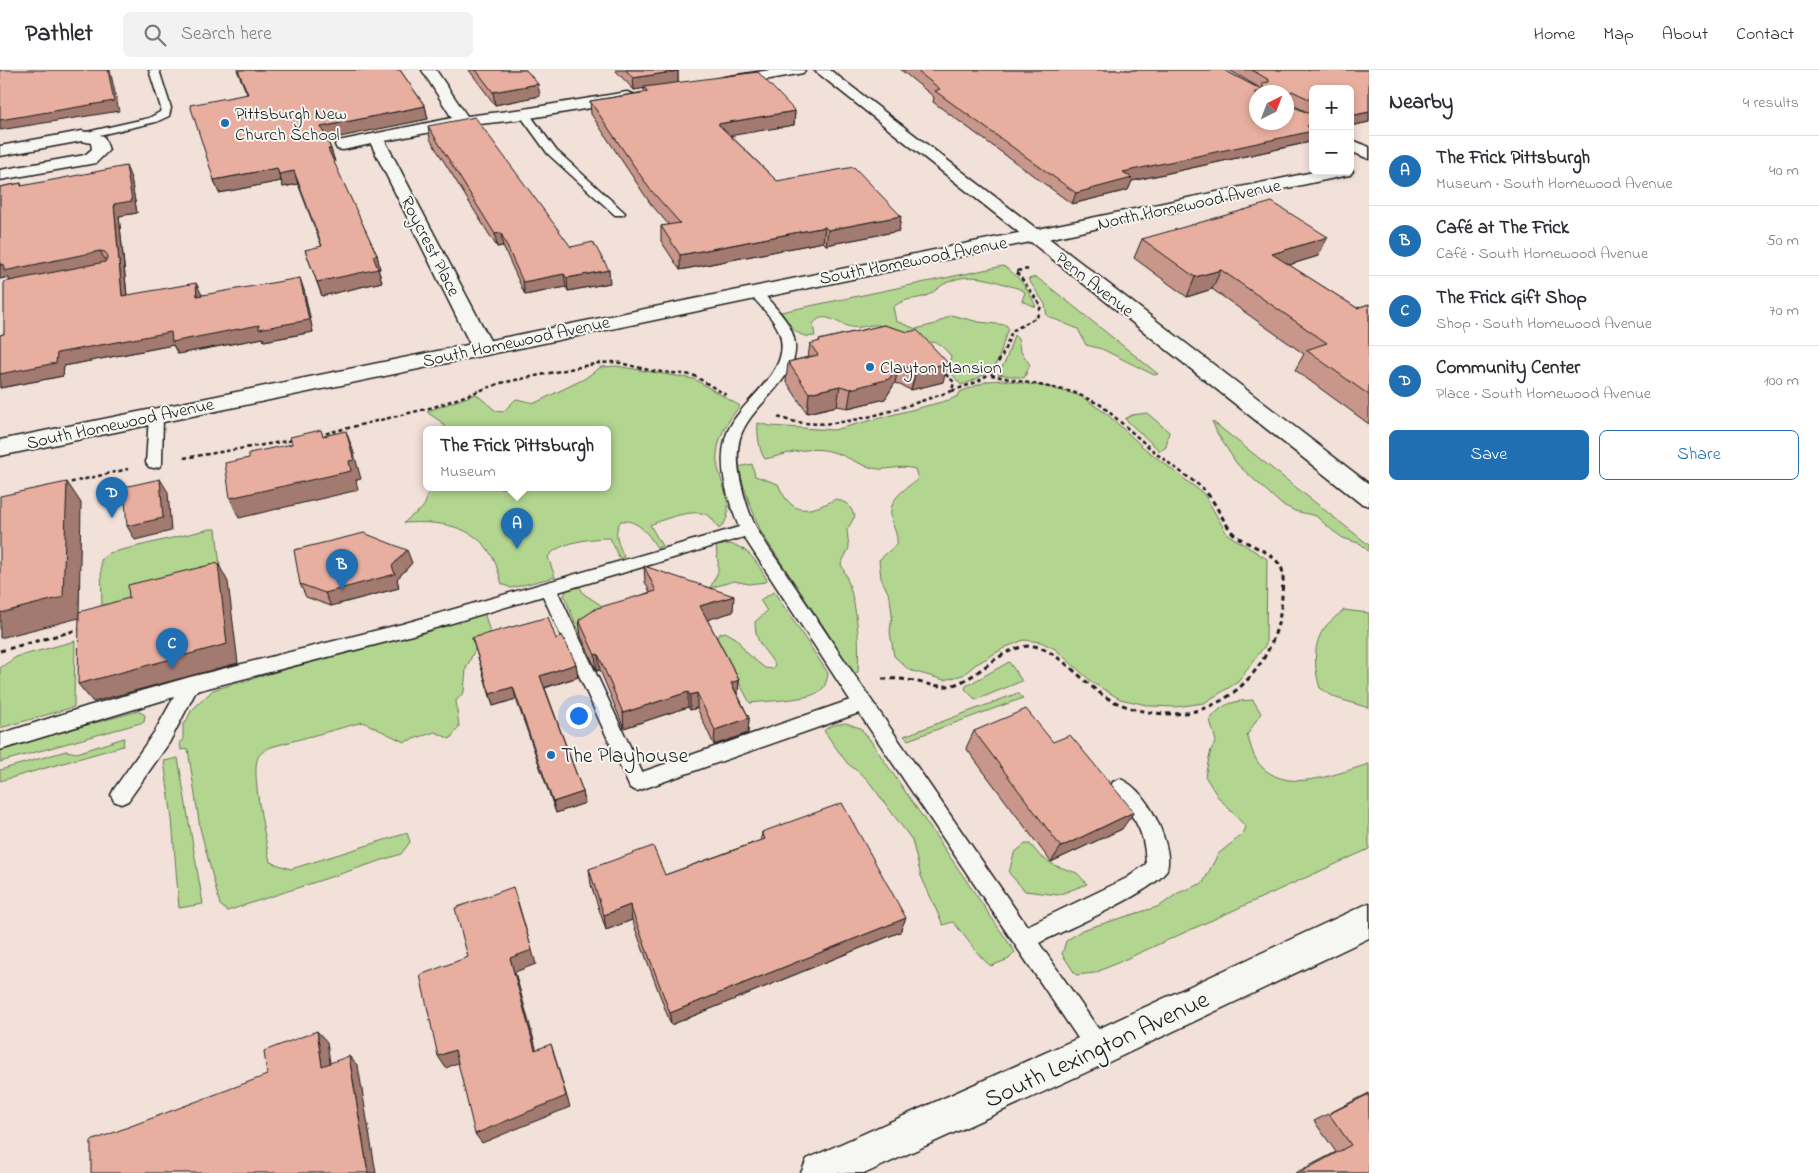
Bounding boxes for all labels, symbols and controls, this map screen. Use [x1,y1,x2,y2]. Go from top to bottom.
search box [123,12,473,57]
text: Pathlet [25,17,93,52]
icon: search [141,21,169,49]
text: Search here [181,21,272,48]
text: Home [1534,22,1575,48]
text: Map [1603,22,1634,48]
text: About [1662,22,1708,48]
text: Contact [1736,22,1794,48]
north arrow [1249,85,1294,130]
map controls [1309,85,1354,175]
button: + [1309,85,1354,130]
text: Nearby [1389,88,1453,118]
text: 4 results [1743,91,1799,115]
place label: Pittsburgh New Church School [235,102,347,149]
marker: Pittsburgh New Church School [219,117,231,129]
button: − [1309,130,1354,175]
text: The Frick Pittsburgh [1436,145,1590,172]
text: A [1400,159,1410,183]
text: 40 m [1769,159,1799,183]
text: Museum · South Homewood Avenue [1436,172,1673,196]
street label: North Homewood Avenue [1095,174,1284,238]
street label: Roycrest Place [393,192,466,302]
text: Café at The Frick [1436,215,1569,242]
text: B [1400,229,1410,253]
text: 50 m [1767,229,1799,253]
street label: South Homewood Avenue [817,231,1010,293]
text: Café · South Homewood Avenue [1436,242,1648,266]
street label: Penn Avenue [1049,247,1139,325]
text: The Frick Gift Shop [1436,285,1587,312]
text: C [1401,299,1409,323]
text: 70 m [1769,299,1799,323]
street label: South Homewood Avenue [420,310,613,376]
text: Shop · South Homewood Avenue [1436,312,1652,336]
text: Community Center [1436,355,1580,382]
place label: Clayton Mansion [880,356,1002,382]
marker: Clayton Mansion [864,361,876,373]
text: D [1399,369,1411,393]
text: 100 m [1764,369,1799,393]
text: Place · South Homewood Avenue [1436,382,1651,406]
street label: South Homewood Avenue [24,392,217,458]
popup [423,426,611,491]
button: Save [1389,430,1589,480]
button: Share [1599,430,1799,480]
text: The Frick Pittsburgh [440,433,594,460]
text: Museum [440,460,496,484]
pin: D [96,477,128,518]
pin: A [501,508,533,549]
pin: B [326,549,358,590]
pin: C [156,628,188,669]
your location [566,703,592,729]
place label: The Playhouse [561,742,689,774]
marker: The Playhouse [545,749,557,761]
street label: South Lexington Avenue [979,982,1217,1120]

